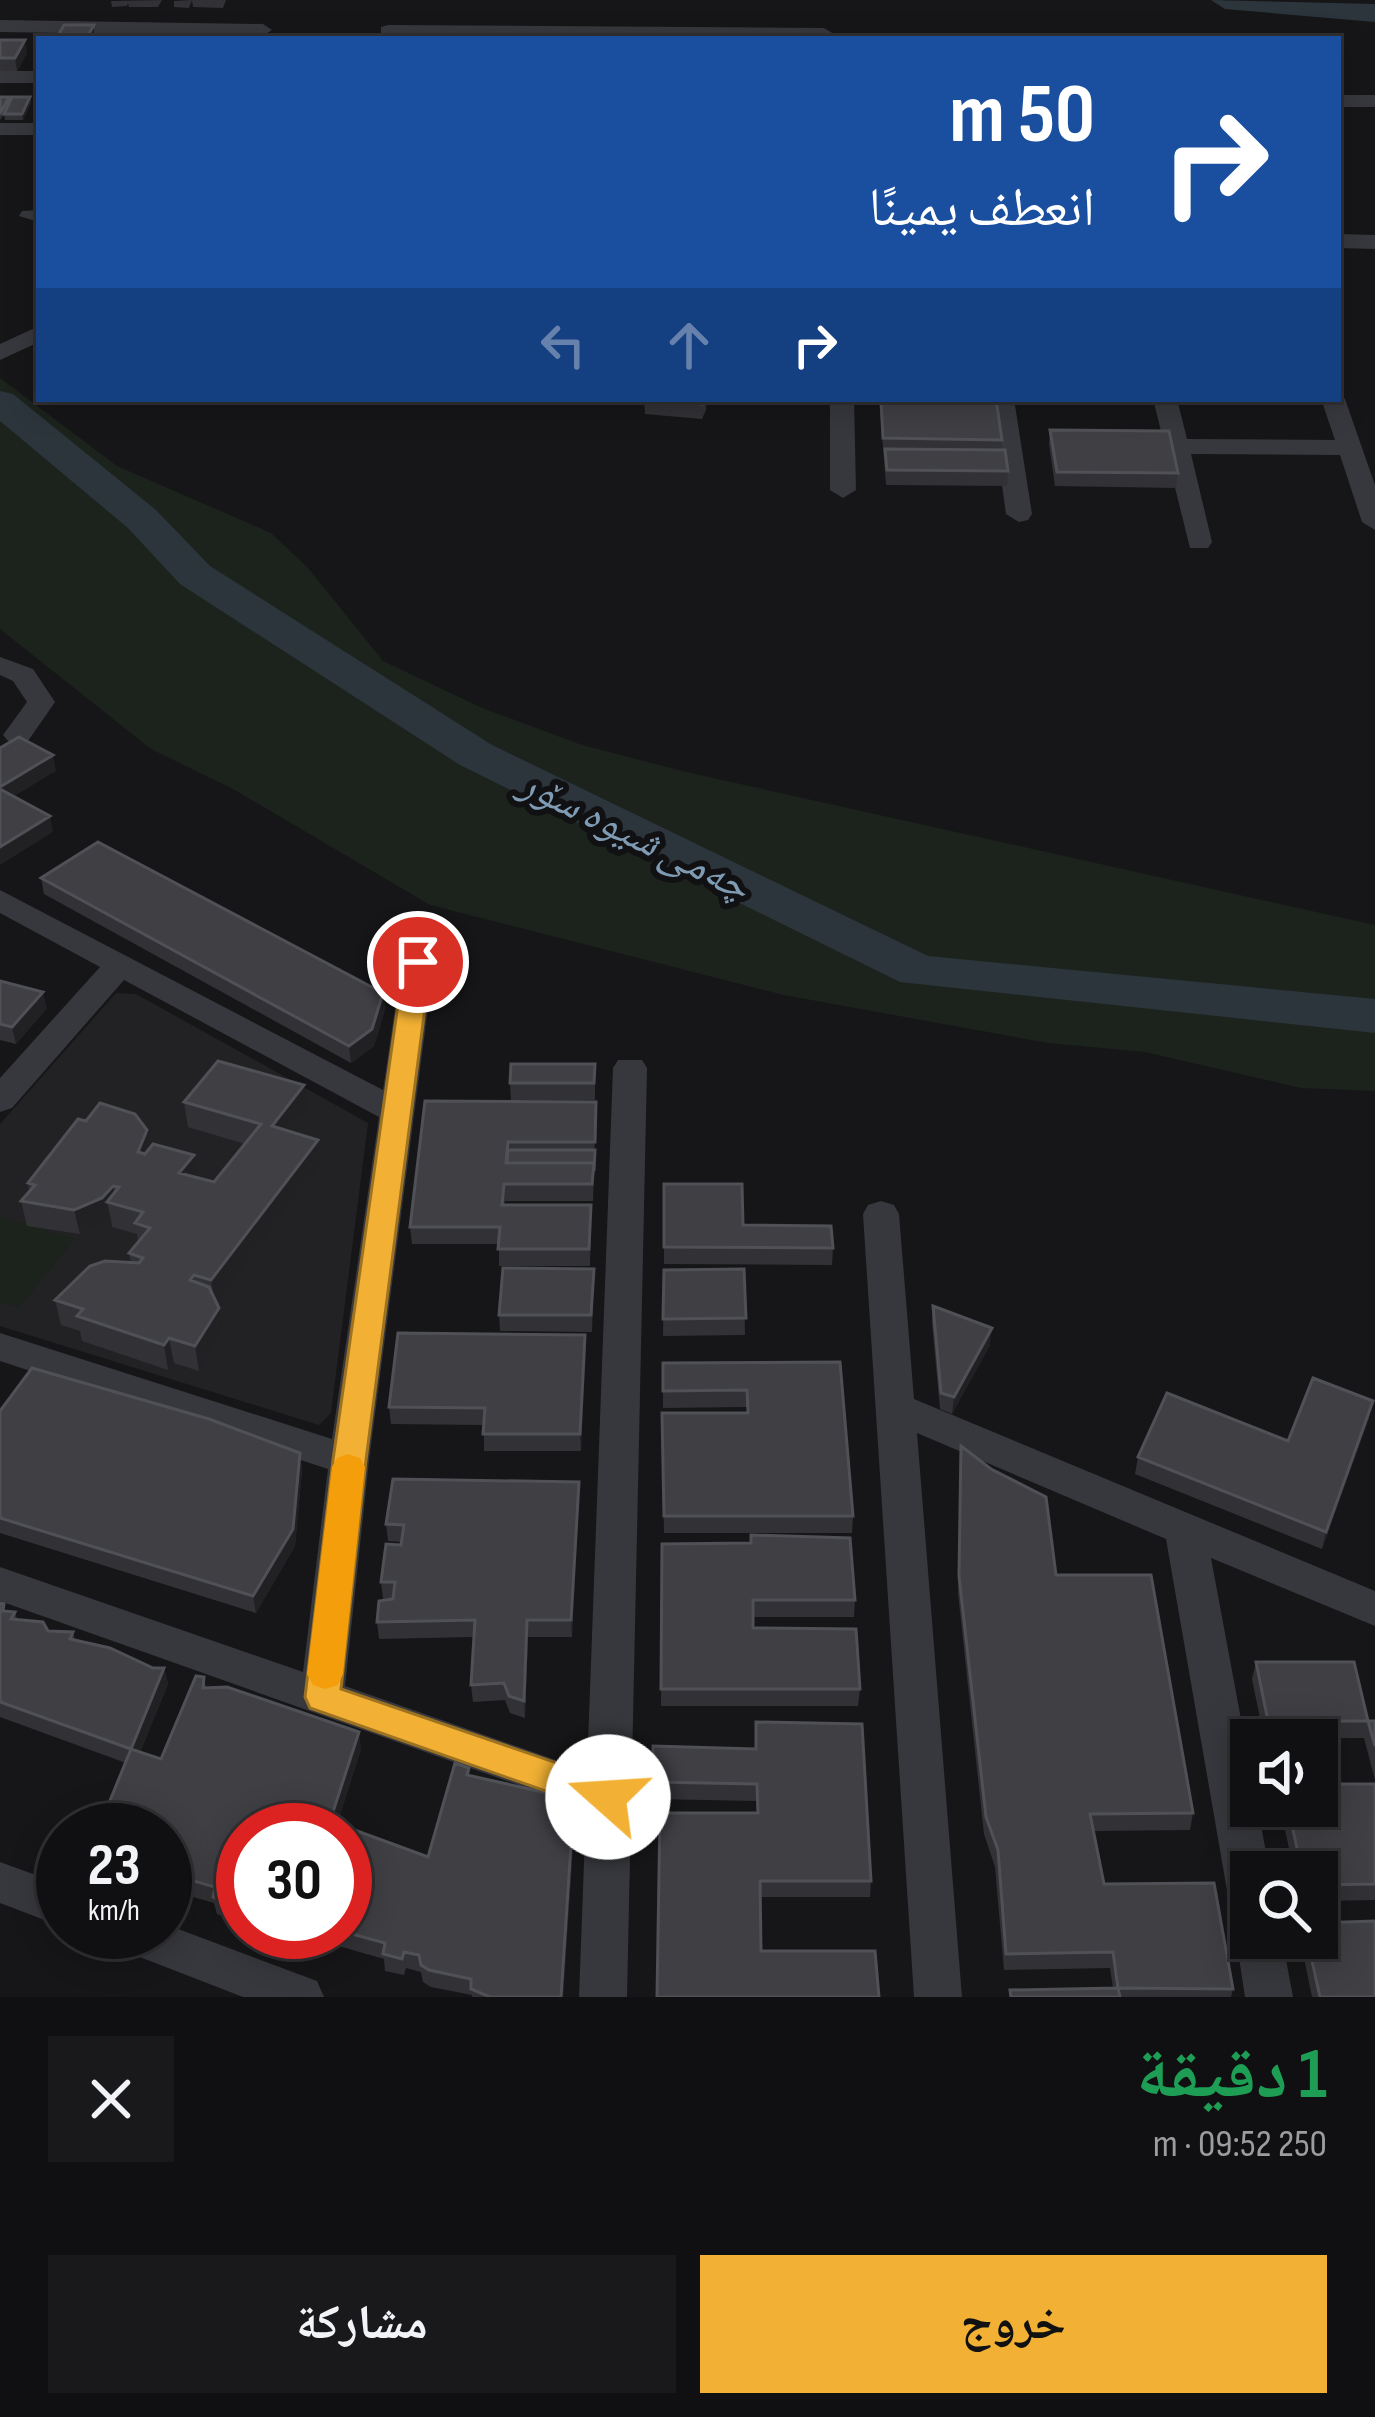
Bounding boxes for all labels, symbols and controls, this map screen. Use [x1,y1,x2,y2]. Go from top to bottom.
text: 50 m [949,65,1095,166]
icon: right [1137,84,1293,240]
text: انعطف يمينًا [869,176,1095,241]
icon: left [530,312,596,378]
icon: ahead [656,312,722,378]
icon: right [782,312,848,378]
water label: چەمی شیوە سۆر [509,756,760,914]
pin [367,911,469,1013]
icon: arrive [385,929,451,995]
map controls [1230,1719,1338,1959]
button: sound [1230,1719,1338,1827]
position arrow [545,1734,671,1860]
speed limit sign: 30 [216,1803,372,1959]
text: 23 [87,1830,141,1902]
button: search [1230,1851,1338,1959]
text: km/h [88,1893,140,1929]
text: 1 دقيقة [1136,2032,1327,2119]
button: close [48,2036,174,2162]
text: 250 m · 09:52 [1153,2121,1327,2168]
button: مشاركة [48,2255,676,2393]
button: خروج [700,2255,1327,2393]

